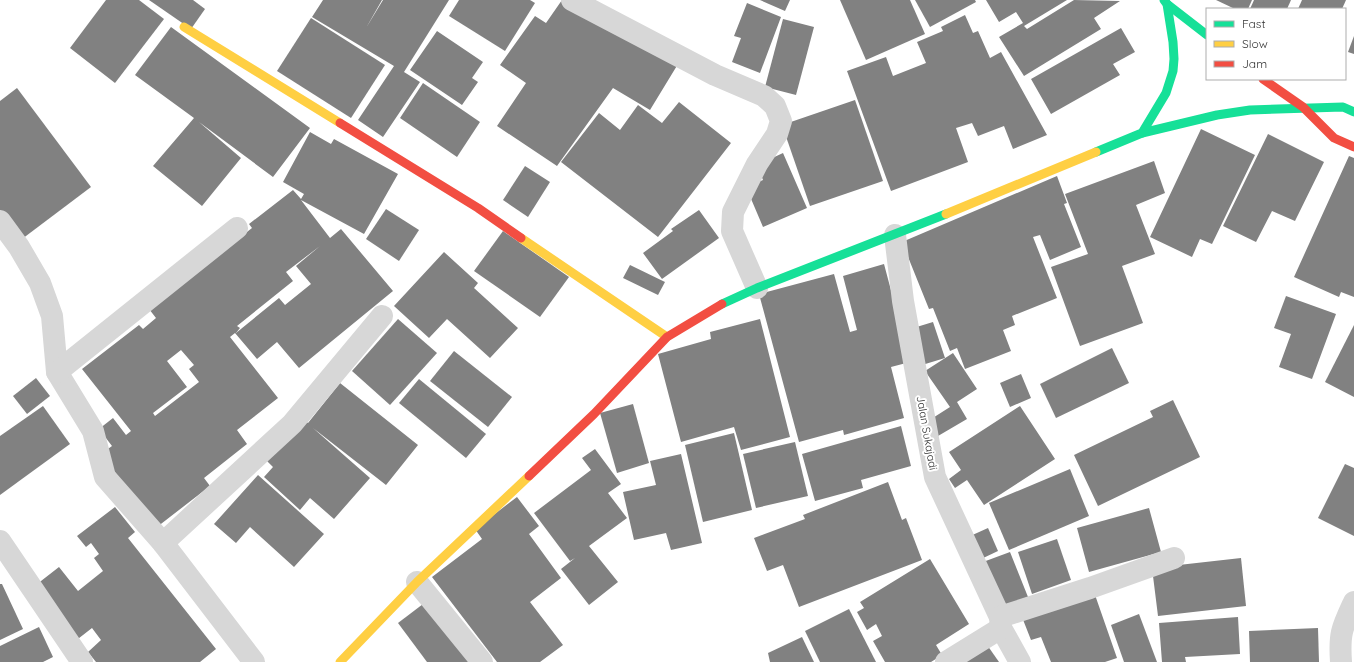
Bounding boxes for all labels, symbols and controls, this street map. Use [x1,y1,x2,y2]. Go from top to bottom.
legend [1206,8,1346,80]
text: Fast [1242,16,1266,31]
text: Slow [1242,36,1268,51]
text: Jam [1242,56,1267,71]
street label: Jalan Sukajadi [914,395,940,471]

